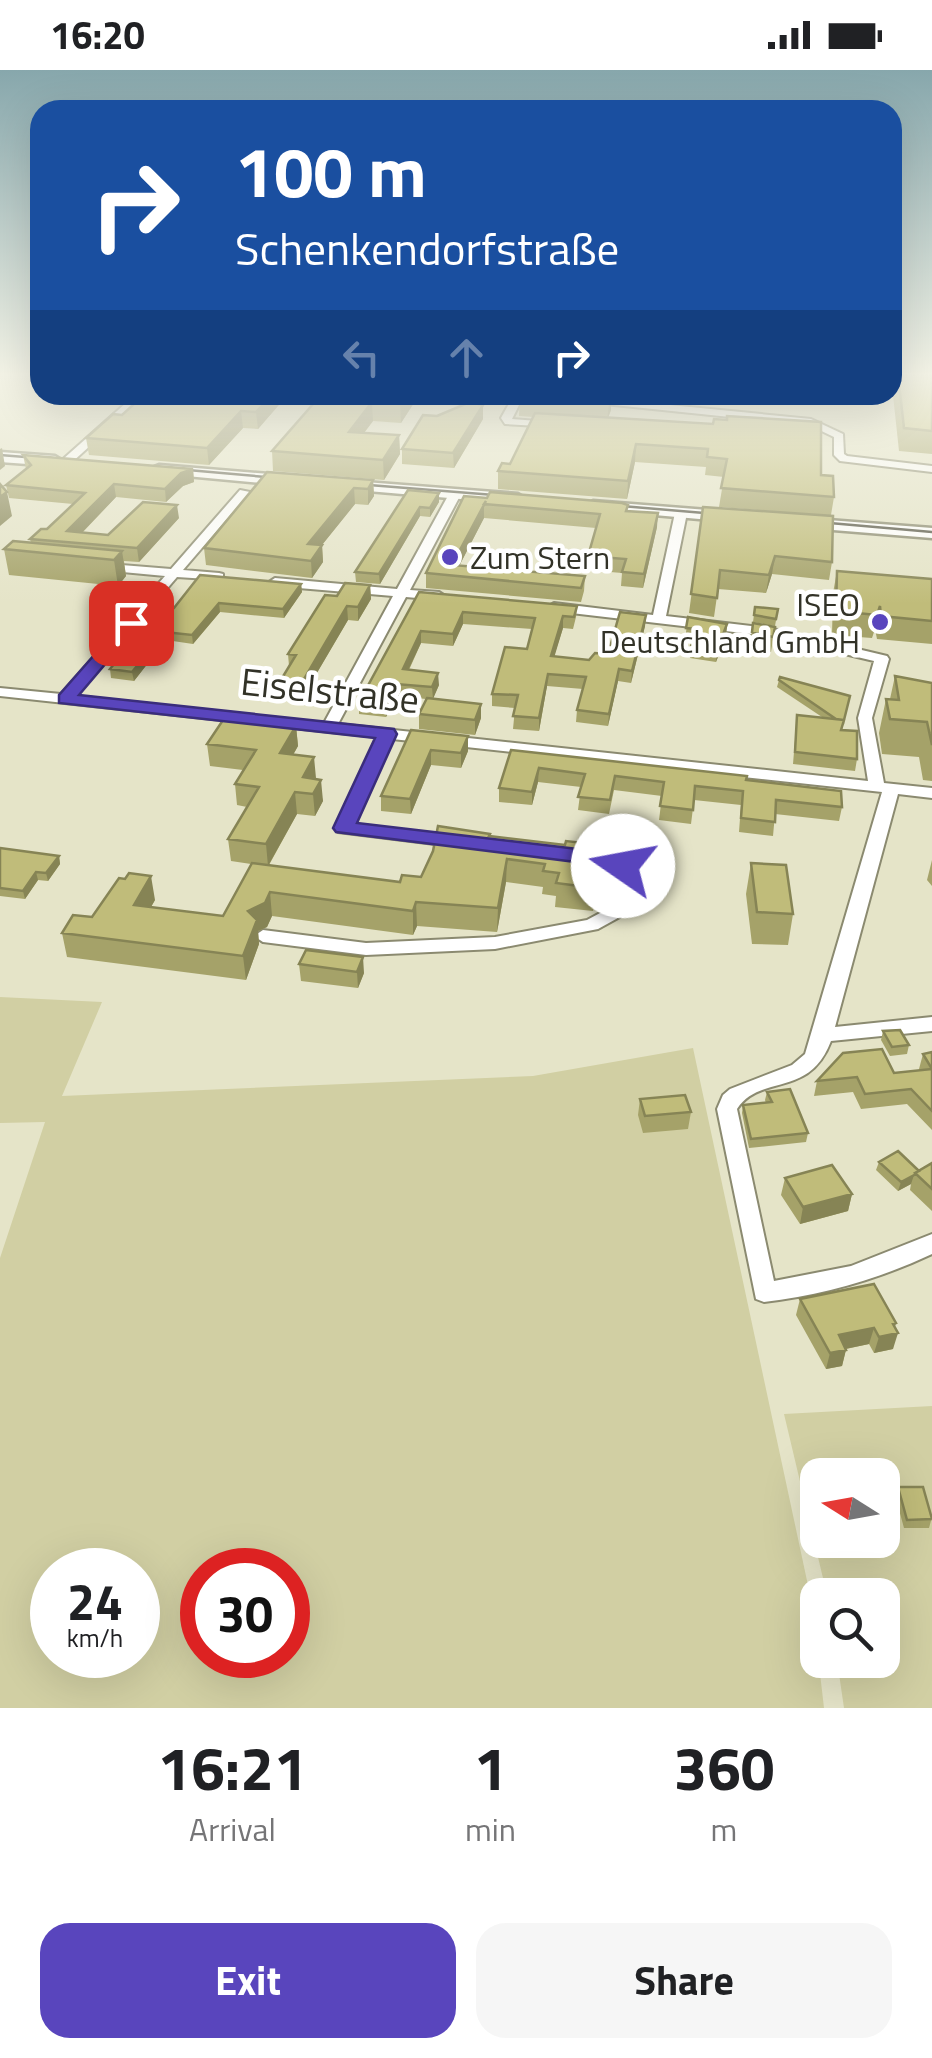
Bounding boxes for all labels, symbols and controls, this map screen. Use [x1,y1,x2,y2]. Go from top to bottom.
text: 16:20 [50,6,145,64]
text: 100 m [235,118,427,224]
icon: right [70,140,200,270]
text: Schenkendorfstraße [235,214,619,282]
icon: left [334,330,389,385]
icon: ahead [439,330,494,385]
icon: right [544,330,599,385]
place label: Zum Stern [470,533,610,581]
marker: Zum Stern [439,546,461,568]
place label: ISEO Deutschland GmbH [600,580,860,665]
pin [89,581,174,666]
icon: arrive [104,596,159,651]
marker: ISEO Deutschland GmbH [869,611,891,633]
street label: Eiselstraße [238,652,422,728]
position arrow [571,814,675,918]
north arrow [800,1458,900,1558]
map controls [800,1458,900,1678]
speed limit sign: 30 [180,1548,310,1678]
text: 24 [67,1563,123,1639]
button: search [800,1578,900,1678]
text: km/h [67,1619,123,1657]
text: 16:21 [158,1722,307,1813]
text: 1 [474,1722,507,1813]
text: 360 [674,1722,774,1813]
text: Arrival [189,1805,276,1853]
text: min [465,1805,516,1853]
text: m [711,1805,737,1853]
button: Exit [40,1923,456,2038]
button: Share [476,1923,892,2038]

